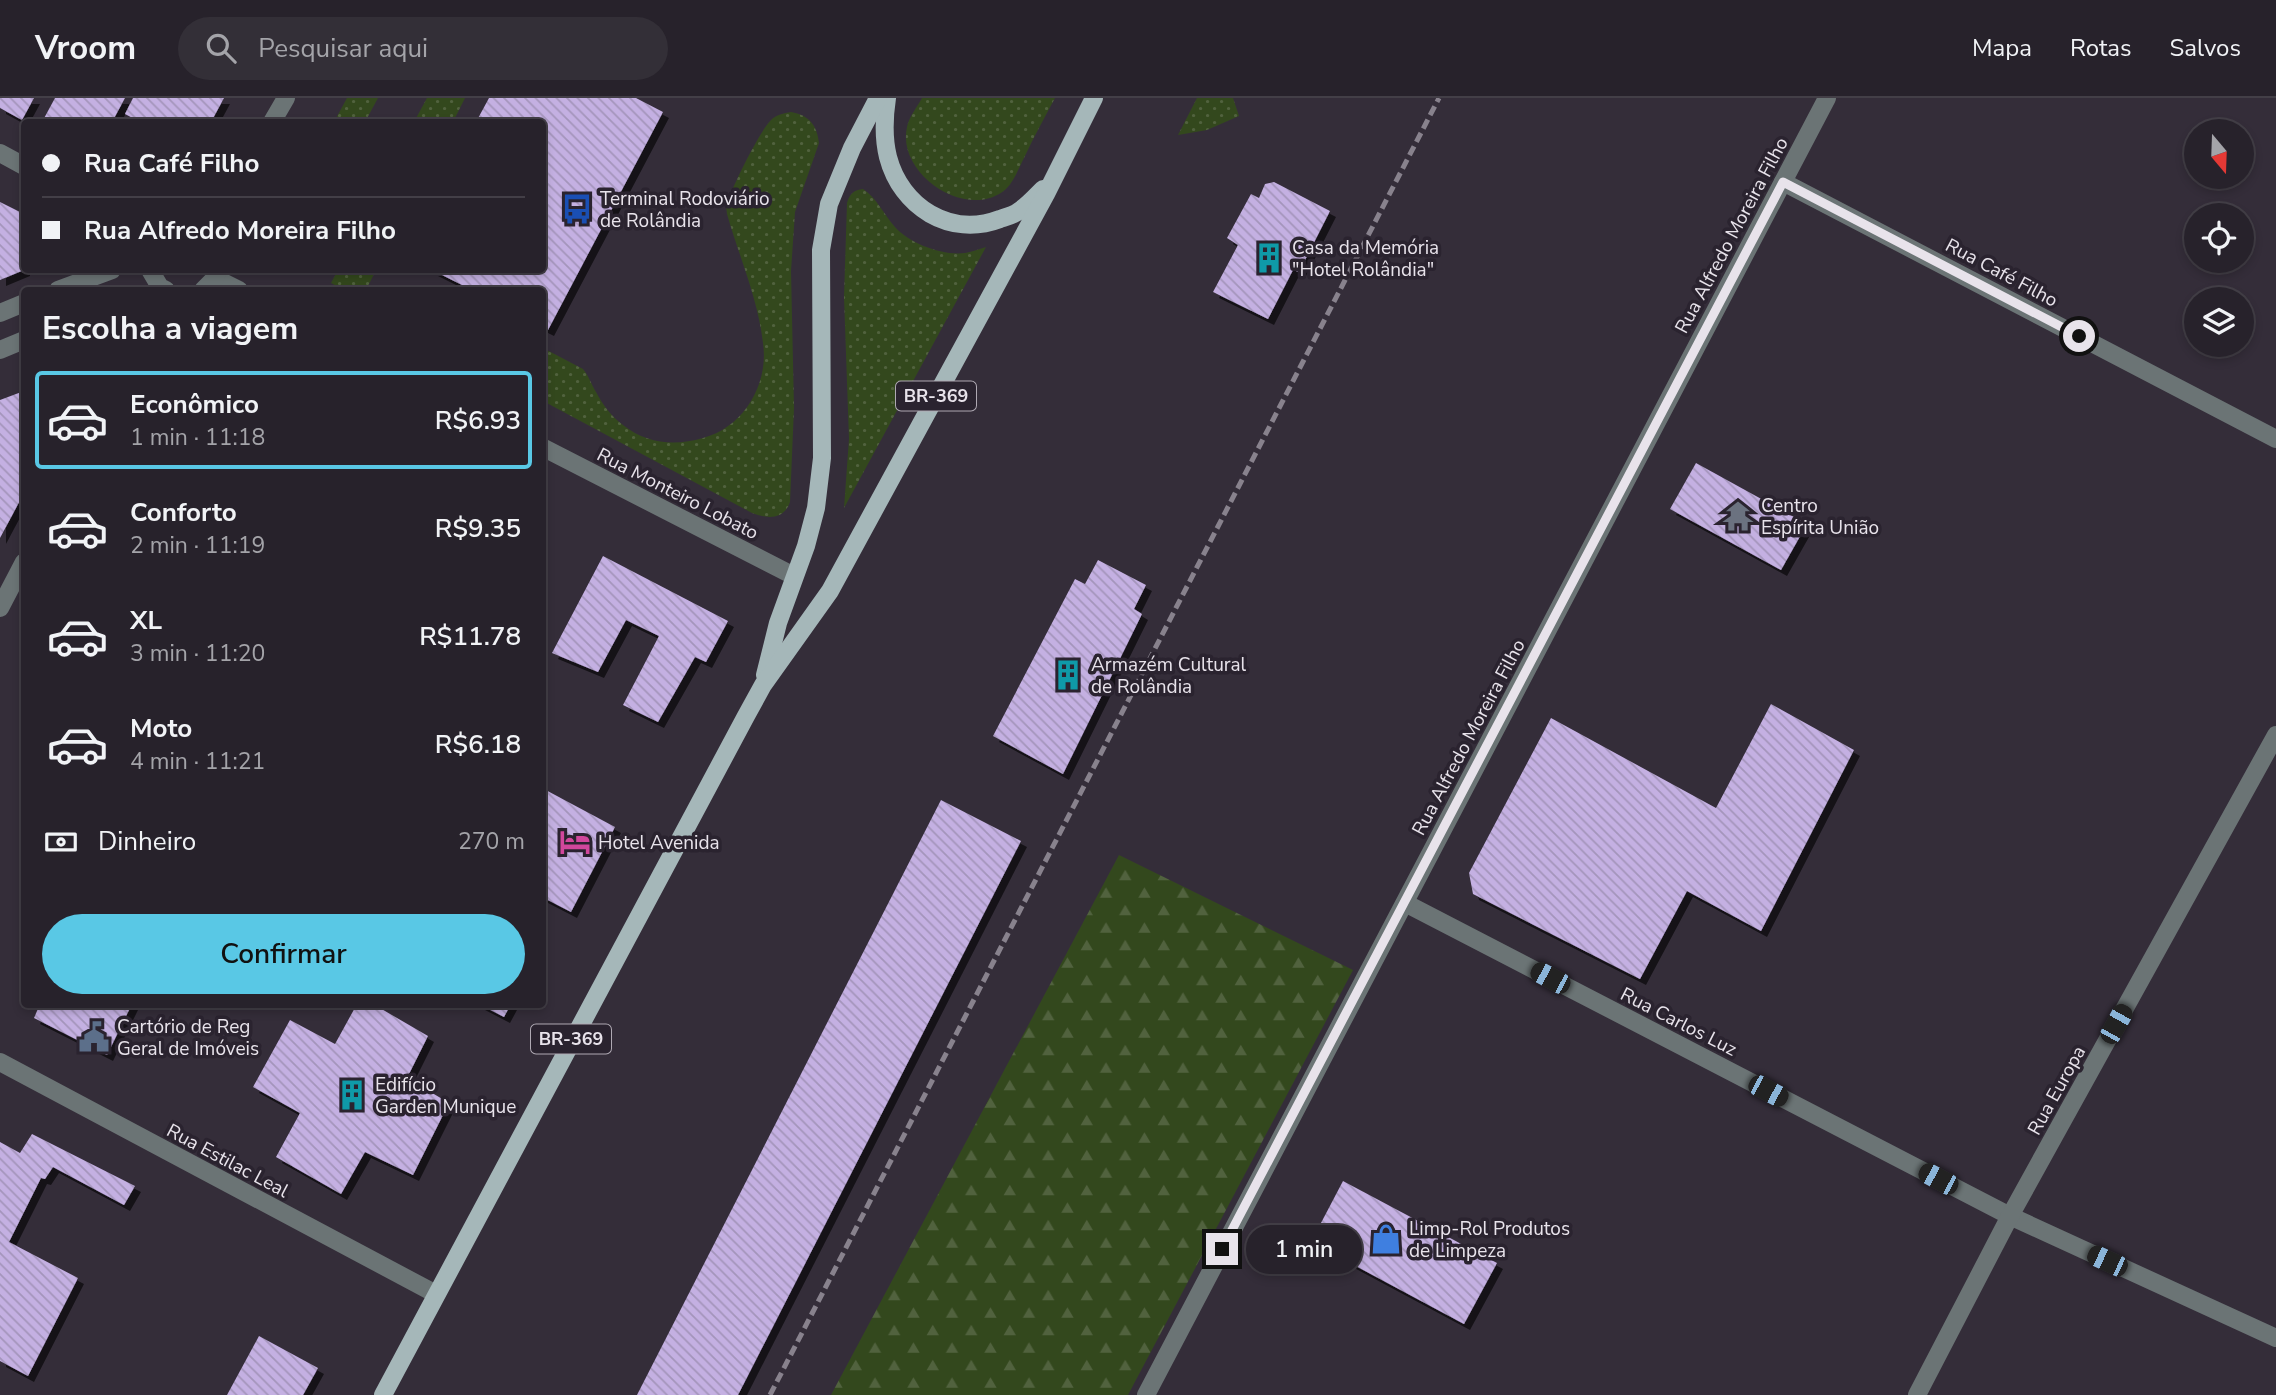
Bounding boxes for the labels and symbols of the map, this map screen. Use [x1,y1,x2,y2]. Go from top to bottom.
north arrow [2184,119,2254,189]
street label: Rua Alfredo Moreira Filho [1669,133,1795,338]
place label: Terminal Rodoviário de Rolândia [600,186,770,234]
bus stop icon: Terminal Rodoviário de Rolândia [560,192,594,226]
street label: Rua Café Filho [1941,232,2062,313]
place label: Casa da Memória "Hotel Rolândia" [1292,235,1439,283]
building icon: Casa da Memória "Hotel Rolândia" [1252,241,1286,275]
route start [2063,320,2095,352]
road number: BR-369 [896,382,976,410]
street label: Rua Monteiro Lobato [592,442,763,546]
place label: Centro Espírita União [1761,493,1879,541]
temple icon: Centro Espírita União [1721,499,1755,533]
street label: Rua Alfredo Moreira Filho [1406,635,1532,840]
place label: Armazém Cultural de Rolândia [1091,652,1247,700]
building icon: Armazém Cultural de Rolândia [1051,658,1085,692]
hotel icon: Hotel Avenida [558,825,592,859]
place label: Hotel Avenida [598,830,720,856]
car [1527,959,1574,997]
street label: Rua Carlos Luz [1616,981,1741,1062]
car [2097,1001,2136,1047]
place label: Cartório de Reg Geral de Imóveis [117,1014,259,1062]
public building icon: Cartório de Reg Geral de Imóveis [77,1020,111,1054]
road number: BR-369 [531,1024,611,1054]
street label: Rua Europa [2022,1041,2092,1140]
place label: Edifício Garden Munique [375,1072,516,1120]
car [1745,1072,1792,1110]
building icon: Edifício Garden Munique [335,1078,369,1112]
street label: Rua Estilac Leal [162,1118,293,1204]
car [1915,1160,1962,1198]
place label: Limp-Rol Produtos de Limpeza [1409,1216,1570,1264]
shop icon: Limp-Rol Produtos de Limpeza [1369,1222,1403,1256]
callout: 1 min [1246,1224,1362,1274]
route end [1206,1233,1238,1265]
car [2084,1243,2131,1279]

